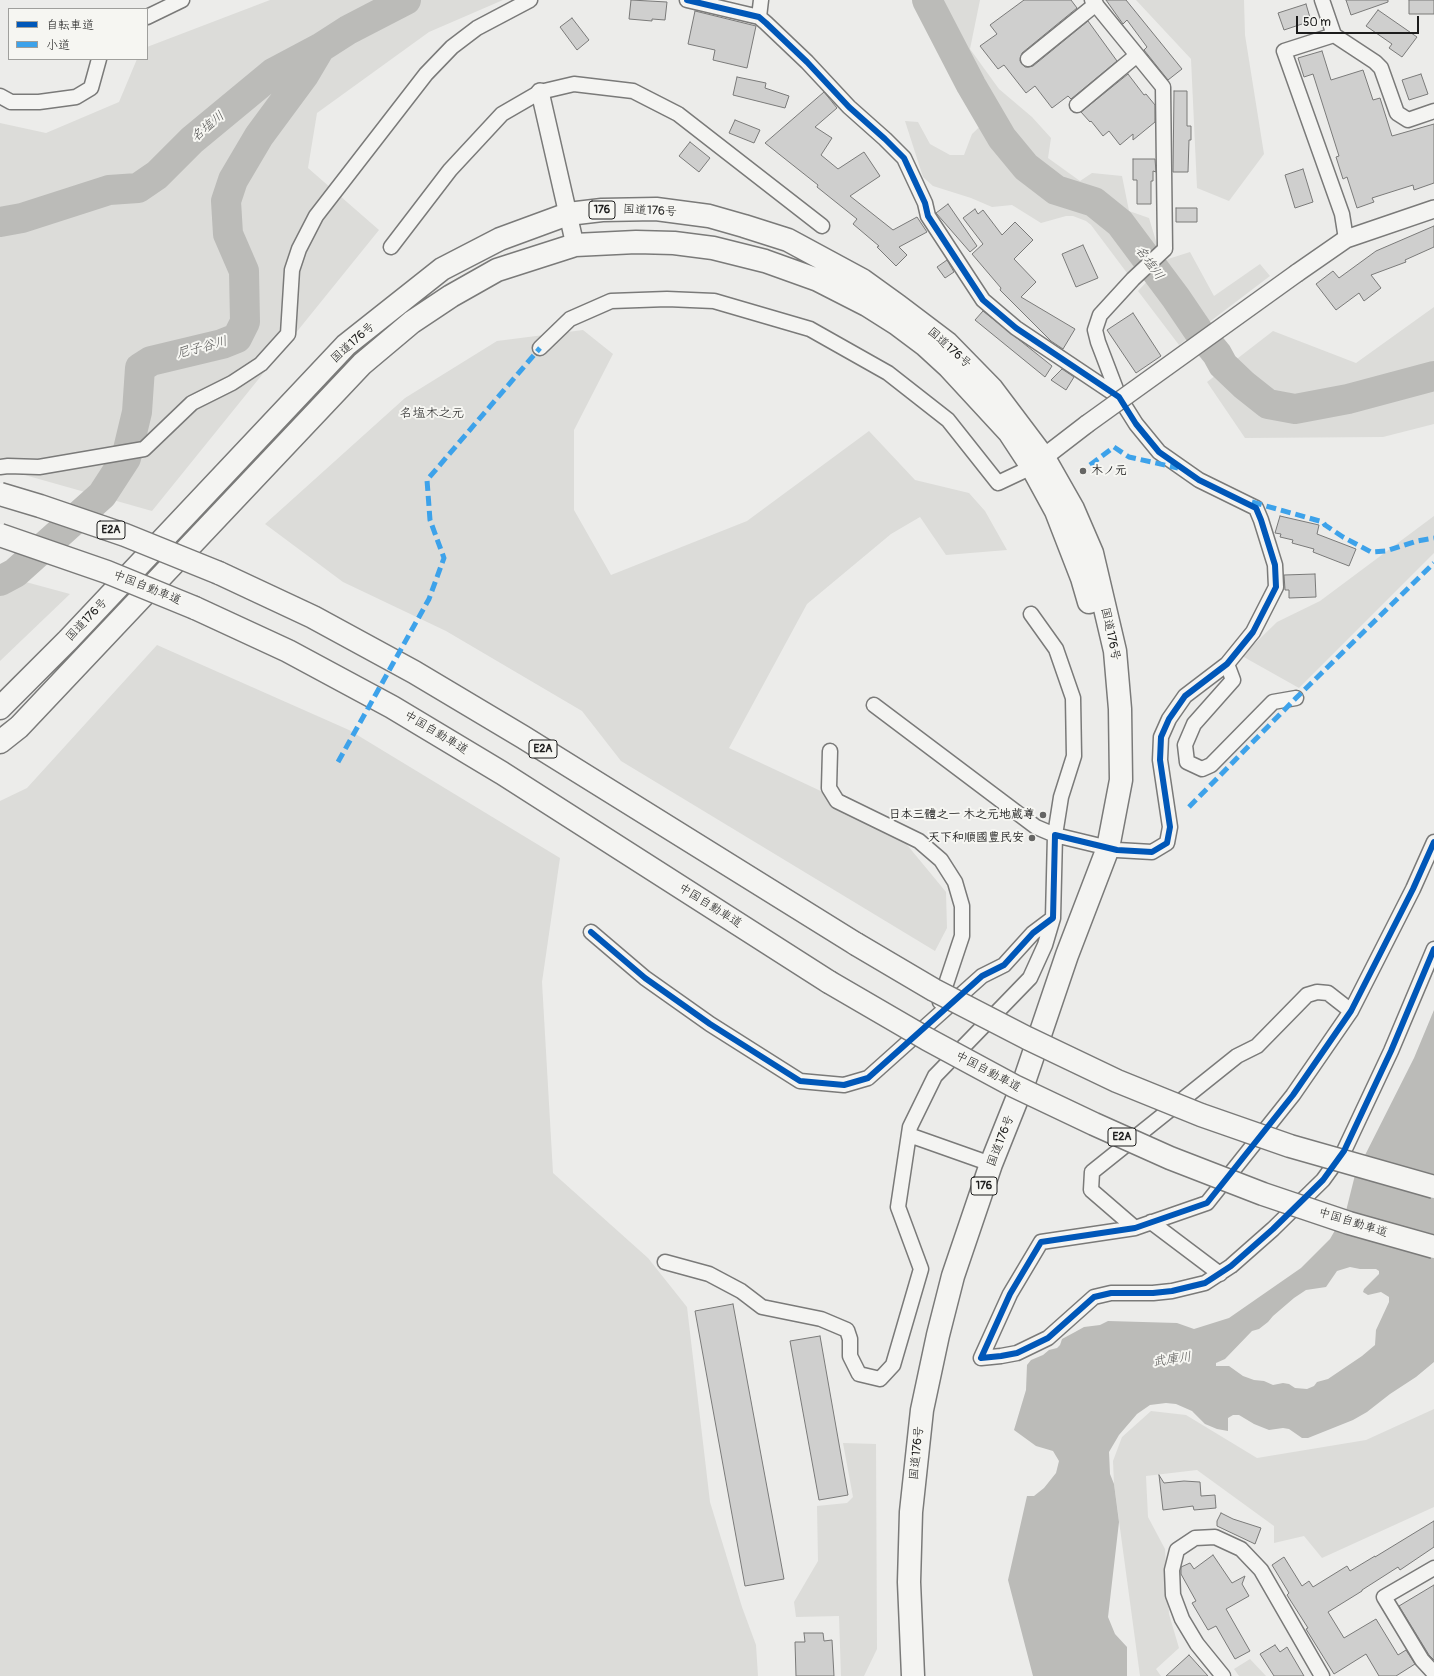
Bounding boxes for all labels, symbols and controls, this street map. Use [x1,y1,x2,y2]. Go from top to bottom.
legend [8,8,148,60]
scale bar [1298,8,1421,34]
text: 50 m [1303,15,1331,30]
text: 自転車道 [46,18,94,33]
text: 小道 [46,38,70,53]
water label: 名塩川 [188,108,228,146]
road number: 176 [589,201,615,219]
street label: 国道176号 [623,202,677,220]
water label: 名塩川 [1131,243,1167,283]
street label: 国道176号 [328,320,378,366]
street label: 国道176号 [924,325,974,371]
water label: 尼子谷川 [175,334,229,362]
district label: 名塩木之元 [400,406,464,422]
place label: 木ノ元 [1091,464,1127,478]
marker: 木ノ元 [1078,466,1088,476]
road number: E2A [97,521,125,539]
street label: 中国自動車道 [111,568,183,608]
street label: 国道176号 [63,596,111,644]
street label: 国道176号 [1097,606,1123,662]
street label: 中国自動車道 [401,708,471,758]
road number: E2A [529,740,557,758]
place label: 日本三體之一 木之元地蔵尊 [888,808,1035,822]
marker: 日本三體之一 木之元地蔵尊 [1038,810,1048,820]
place label: 天下和順國豊民安 [928,831,1024,845]
marker: 天下和順國豊民安 [1027,833,1037,843]
street label: 中国自動車道 [676,881,744,931]
street label: 中国自動車道 [953,1049,1023,1095]
street label: 国道176号 [985,1113,1017,1169]
road number: E2A [1108,1128,1136,1146]
road number: 176 [971,1177,997,1195]
street label: 中国自動車道 [1316,1206,1390,1240]
water label: 武庫川 [1152,1350,1192,1370]
street label: 国道176号 [907,1425,927,1481]

